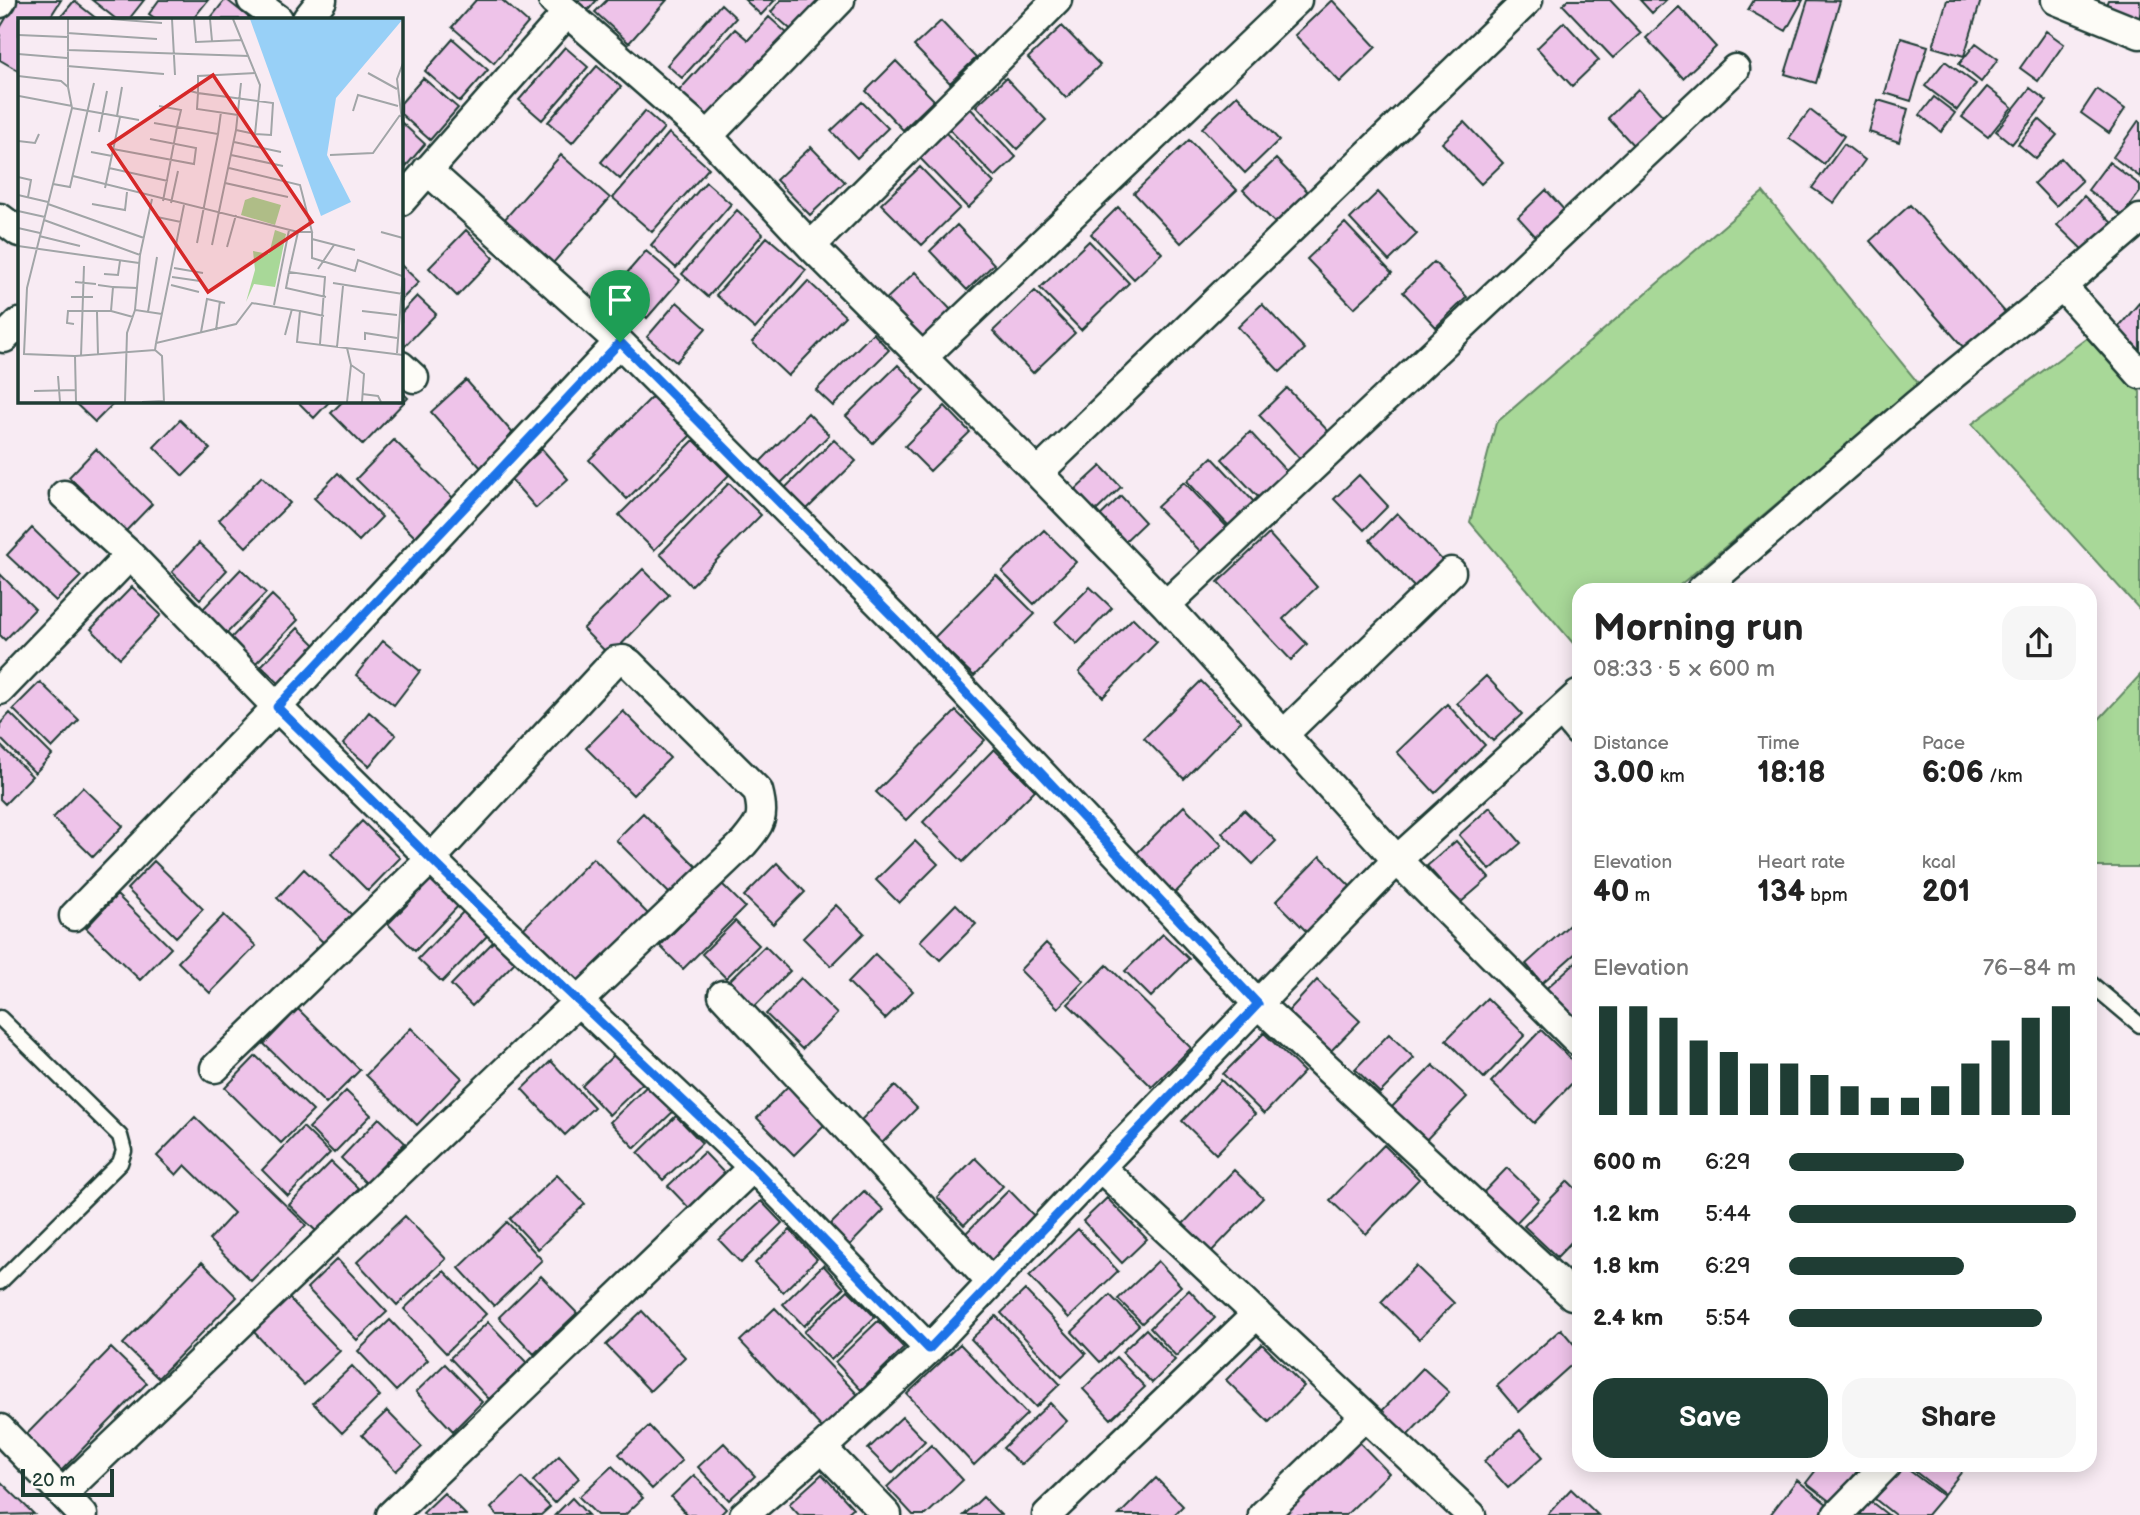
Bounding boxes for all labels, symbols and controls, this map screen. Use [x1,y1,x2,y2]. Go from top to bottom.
inset map [18,18,402,402]
pin [590,270,650,342]
icon: arrive [601,281,639,319]
text: Morning run [1593,606,1804,651]
button: share [2002,606,2076,680]
text: 08:33 · 5 × 600 m [1593,655,1775,683]
text: Distance [1593,732,1669,755]
text: Time [1757,732,1799,755]
text: Pace [1922,732,1965,755]
text: 3.00 [1593,755,1655,791]
text: 18:18 [1757,755,1826,791]
text: 6:06 [1922,755,1984,791]
text: km [1655,765,1685,788]
text: /km [1984,765,2023,788]
text: Elevation [1593,851,1672,874]
text: Heart rate [1757,851,1845,874]
text: kcal [1922,851,1956,874]
text: 40 [1593,874,1629,910]
text: 134 [1757,874,1805,910]
text: 201 [1922,874,1970,910]
text: m [1629,884,1650,907]
text: bpm [1805,884,1848,907]
text: Elevation [1593,954,1689,982]
text: 76–84 m [1983,954,2076,982]
text: 600 m [1593,1148,1661,1176]
text: 6:29 [1705,1148,1751,1176]
text: 1.2 km [1593,1200,1659,1228]
text: 5:44 [1705,1200,1751,1228]
text: 1.8 km [1593,1252,1659,1280]
text: 6:29 [1705,1252,1751,1280]
text: 2.4 km [1593,1304,1663,1332]
text: 5:54 [1705,1304,1750,1332]
button: Save [1593,1378,1828,1458]
button: Share [1842,1378,2076,1458]
scale bar [21,1466,114,1498]
text: 20 m [32,1469,75,1492]

